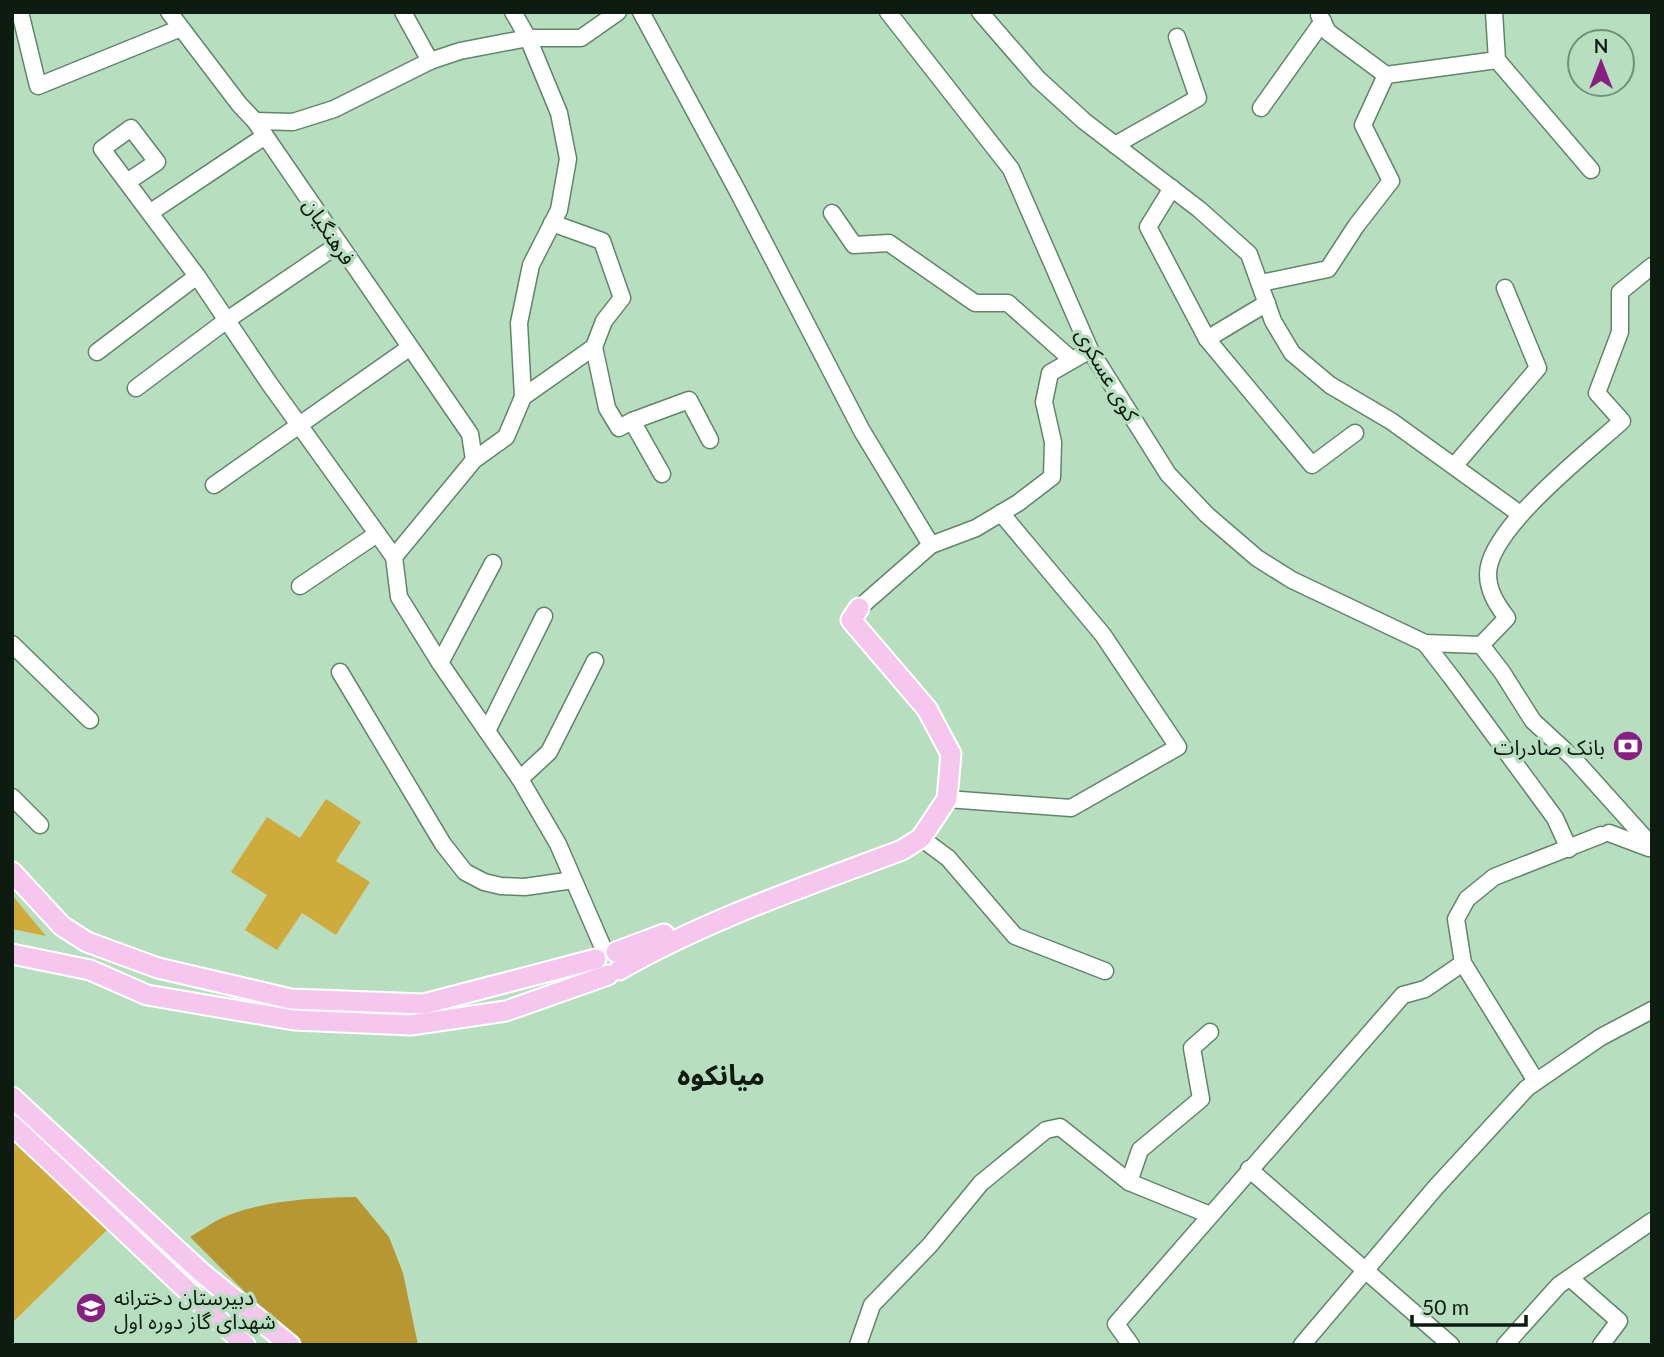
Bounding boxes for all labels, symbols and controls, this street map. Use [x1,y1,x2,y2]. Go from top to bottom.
north arrow [1566,28,1636,98]
text: N [1594,34,1608,57]
street label: فرهنگیان [298,193,361,270]
street label: کوی عسکری [1070,323,1145,426]
bank icon: بانک صادرات [1611,729,1645,763]
place label: بانک صادرات [1494,734,1605,760]
district label: میانکوه [677,1057,765,1091]
place label: دبیرستان دخترانه شهدای گاز دوره اول [114,1284,276,1334]
scale bar [1412,1284,1526,1328]
school or university icon: دبیرستان دخترانه شهدای گاز دوره اول [74,1291,108,1325]
text: 50 m [1422,1294,1469,1319]

